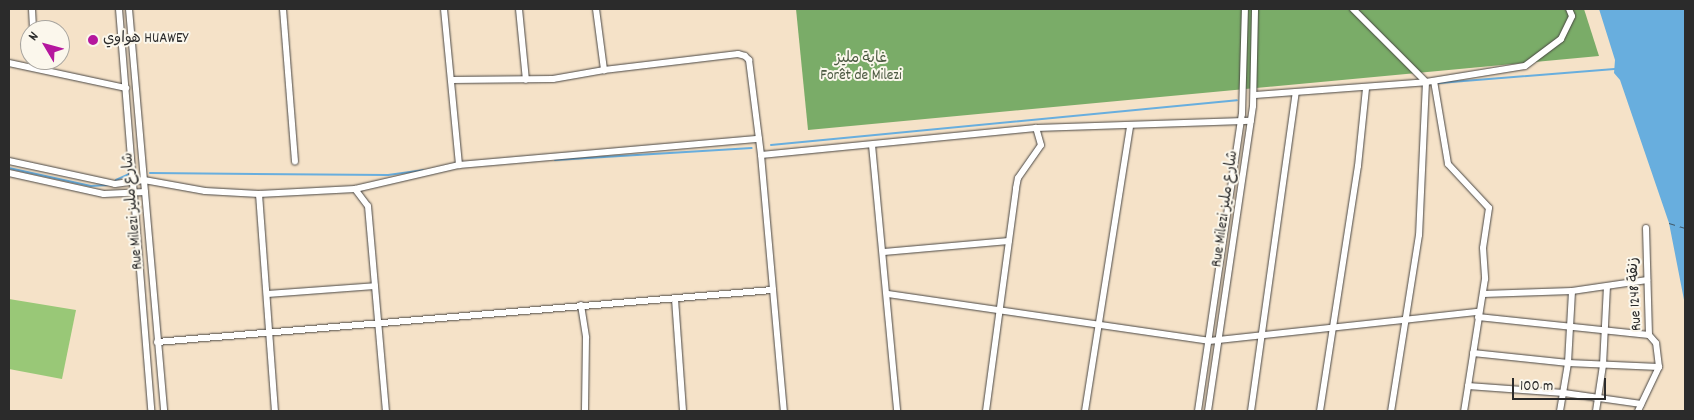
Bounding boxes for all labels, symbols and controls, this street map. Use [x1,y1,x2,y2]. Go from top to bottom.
north arrow [20,20,70,70]
text: N [24,28,44,45]
place label: هواوي HUAWEY [103,31,188,49]
marker: هواوي HUAWEY [87,34,99,46]
park label: غابة مليز Forêt de Milezi [820,50,902,85]
street label: Rue Milezi شارع مليز [1209,150,1243,268]
street label: Rue Milezi شارع مليز [120,152,148,270]
street label: Rue 1248 زنقة [1625,257,1647,331]
scale bar [1514,368,1608,400]
text: 100 m [1520,376,1553,398]

